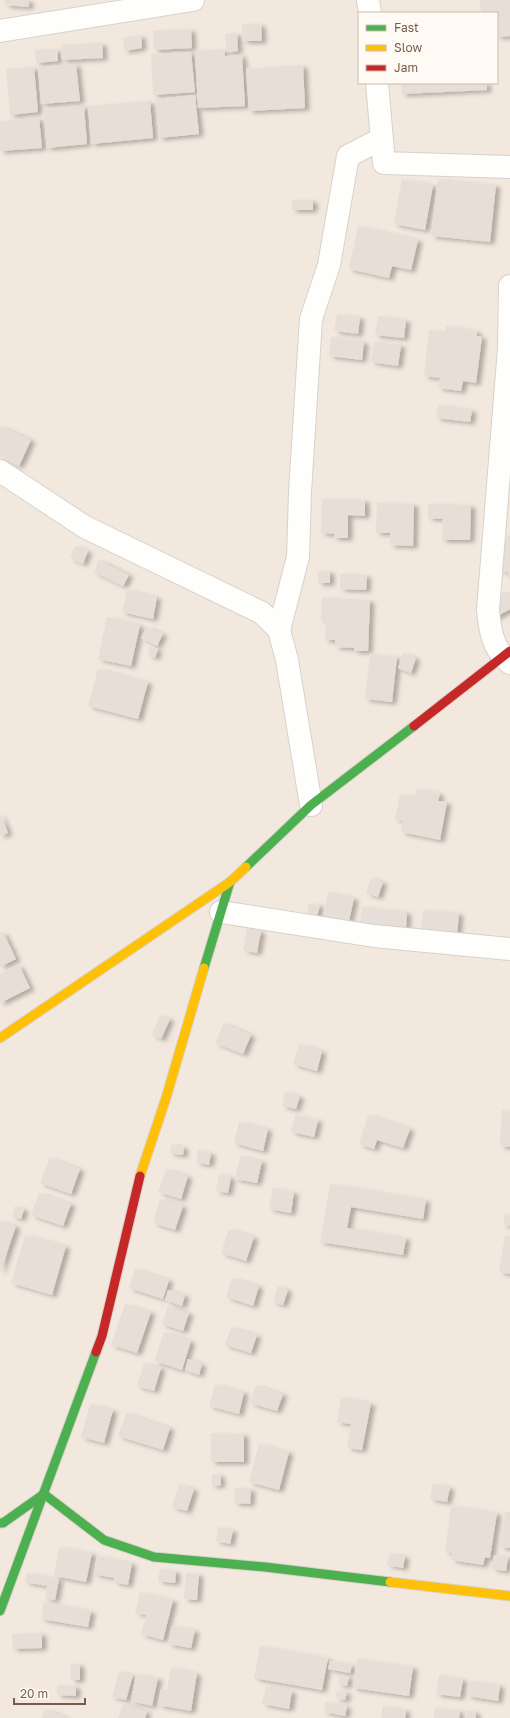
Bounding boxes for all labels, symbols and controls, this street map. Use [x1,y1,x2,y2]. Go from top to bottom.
legend [358,12,498,84]
text: Fast [394,20,419,35]
text: Slow [394,40,422,55]
text: Jam [394,60,418,75]
scale bar [14,1680,85,1706]
text: 20 m [20,1686,48,1701]

